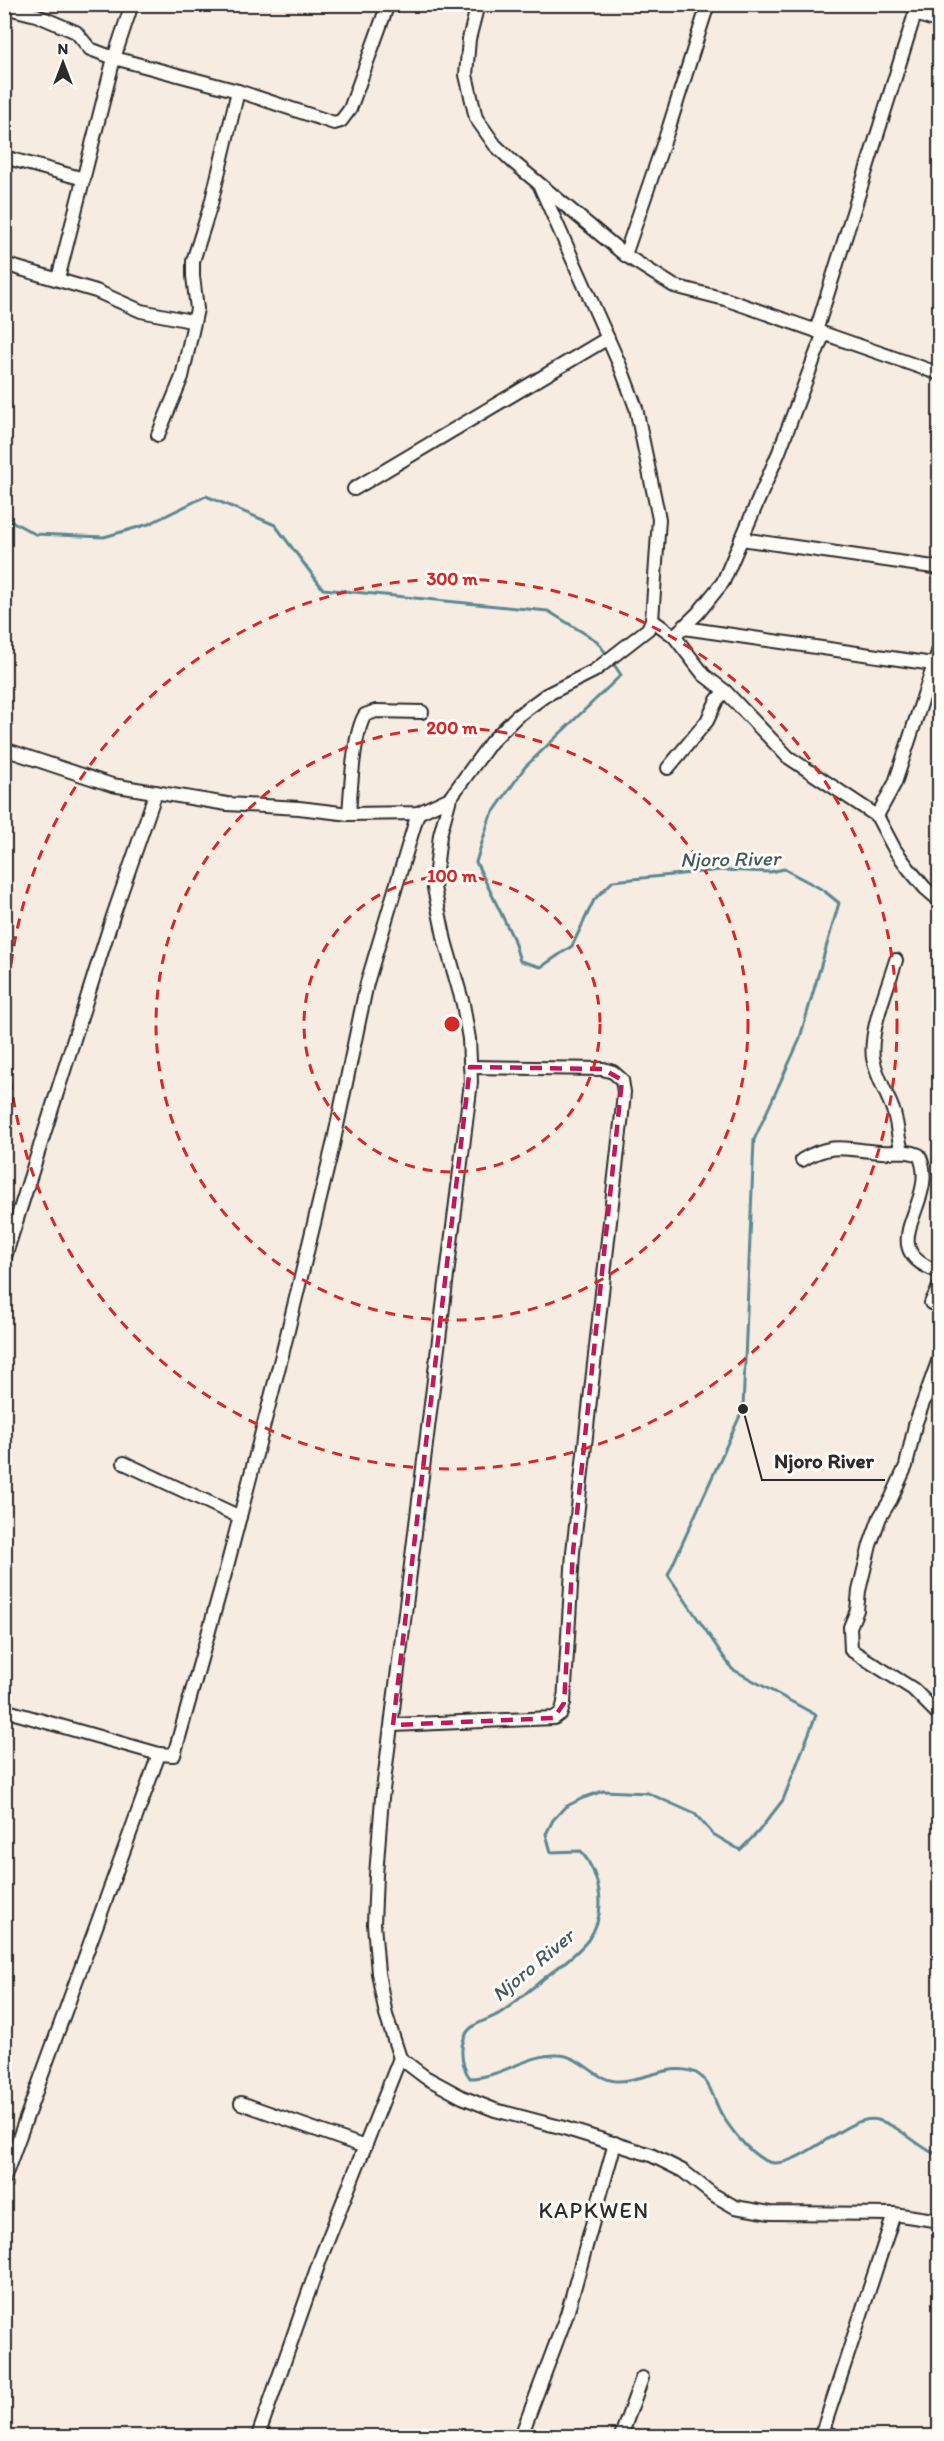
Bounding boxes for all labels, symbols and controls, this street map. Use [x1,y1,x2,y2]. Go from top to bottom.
north arrow [33,33,93,93]
text: N [58,39,68,58]
text: 300 m [426,568,478,590]
text: 200 m [427,717,478,739]
water label: Njoro River [680,845,783,872]
text: 100 m [427,865,478,887]
centre of rings [442,1014,462,1034]
callout: Njoro River [762,1441,885,1480]
text: Njoro River [774,1448,875,1474]
water label: Njoro River [486,1921,581,2006]
district label: KAPKWEN [538,2197,650,2224]

